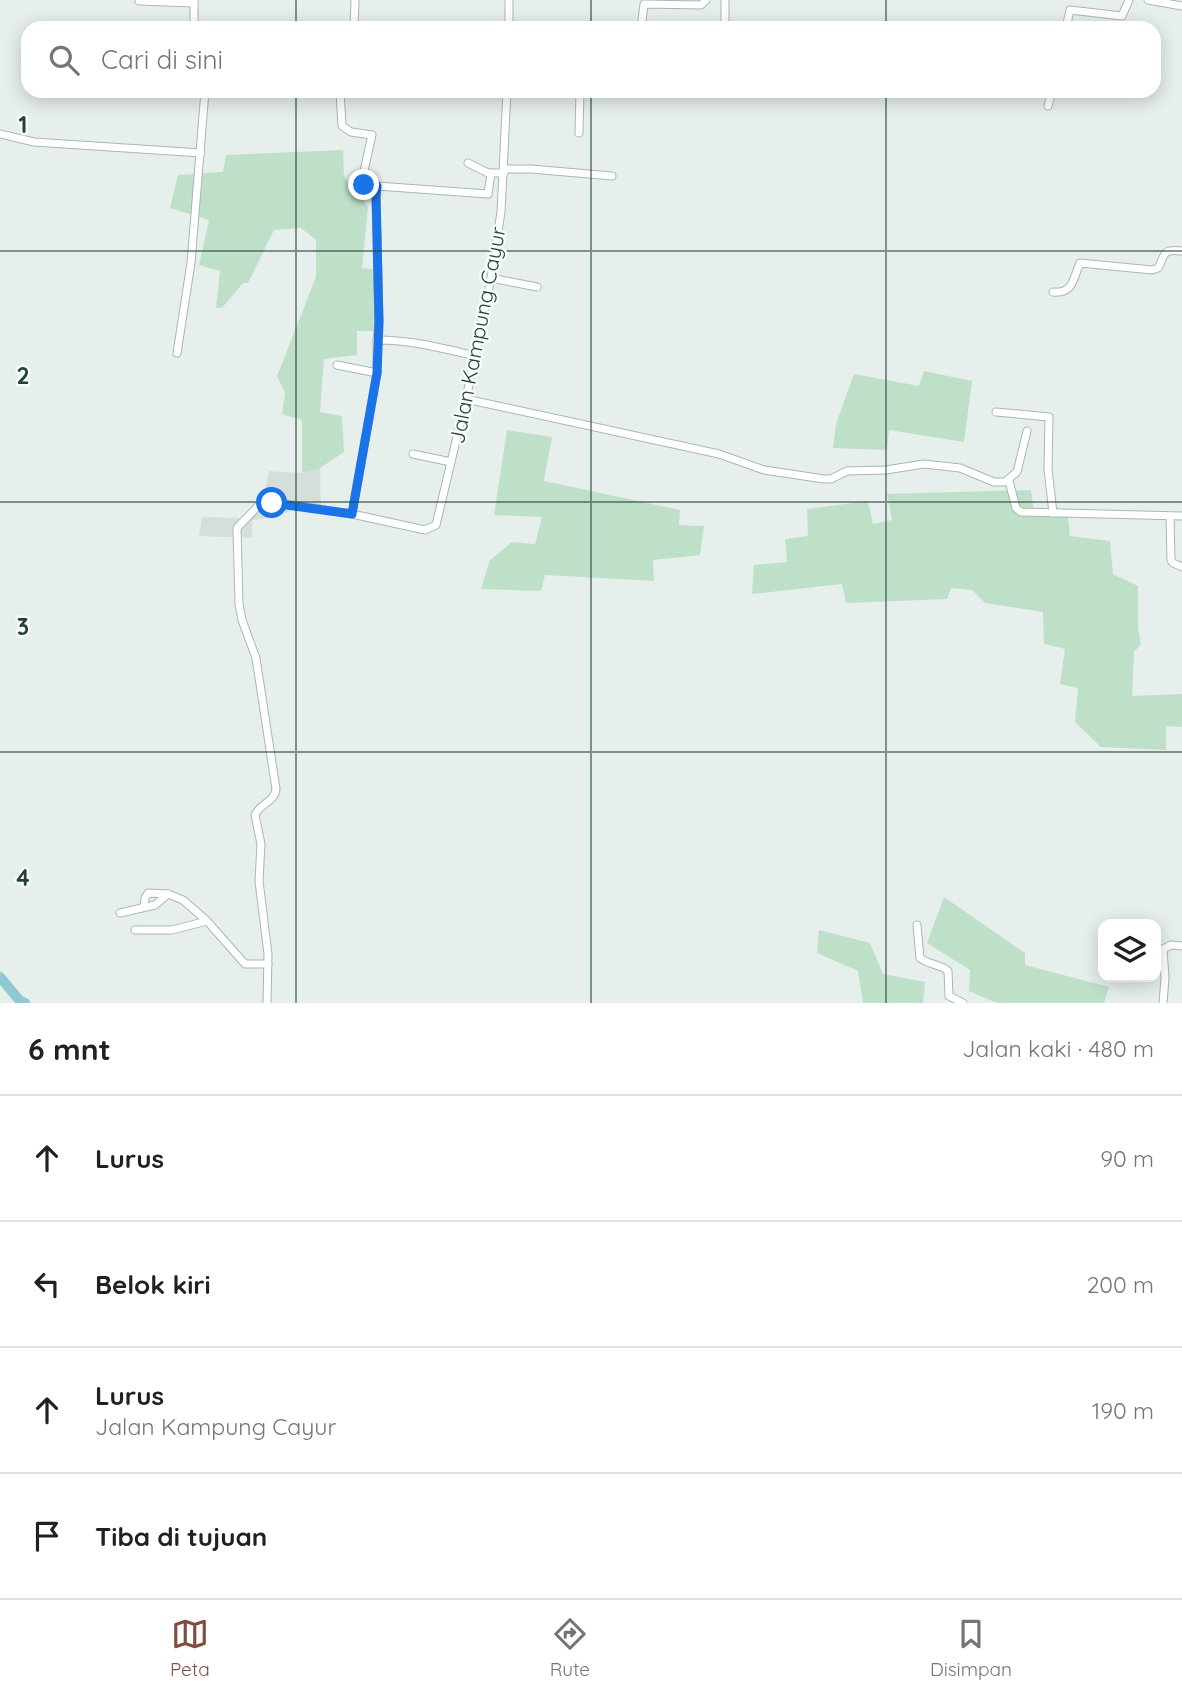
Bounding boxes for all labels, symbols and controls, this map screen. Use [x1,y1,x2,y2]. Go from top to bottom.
search box [21,21,1161,98]
icon: search [45,41,83,79]
text: Cari di sini [101,43,223,76]
text: 1 [19,110,27,139]
route end [348,169,379,200]
street label: Jalan Kampung Cayur [443,224,511,446]
text: 2 [16,361,30,390]
route start [256,487,287,518]
text: 3 [17,612,29,641]
text: 4 [16,863,30,892]
map controls [1098,919,1161,982]
button: layers [1098,919,1161,982]
text: 6 mnt [28,1030,111,1068]
text: Jalan kaki · 480 m [962,1034,1154,1063]
icon: ahead [28,1139,66,1177]
text: Lurus [95,1142,164,1175]
text: 90 m [1100,1144,1154,1173]
icon: left [28,1265,66,1303]
text: Belok kiri [95,1268,211,1301]
text: 200 m [1087,1270,1154,1299]
text: Lurus [95,1379,164,1412]
icon: ahead [28,1391,66,1429]
text: 190 m [1092,1396,1154,1425]
text: Jalan Kampung Cayur [95,1412,336,1441]
icon: arrive [28,1517,66,1555]
text: Tiba di tujuan [95,1520,267,1553]
tab: Peta [170,1615,210,1681]
tab: Rute [550,1615,590,1681]
tab: Disimpan [930,1615,1012,1681]

